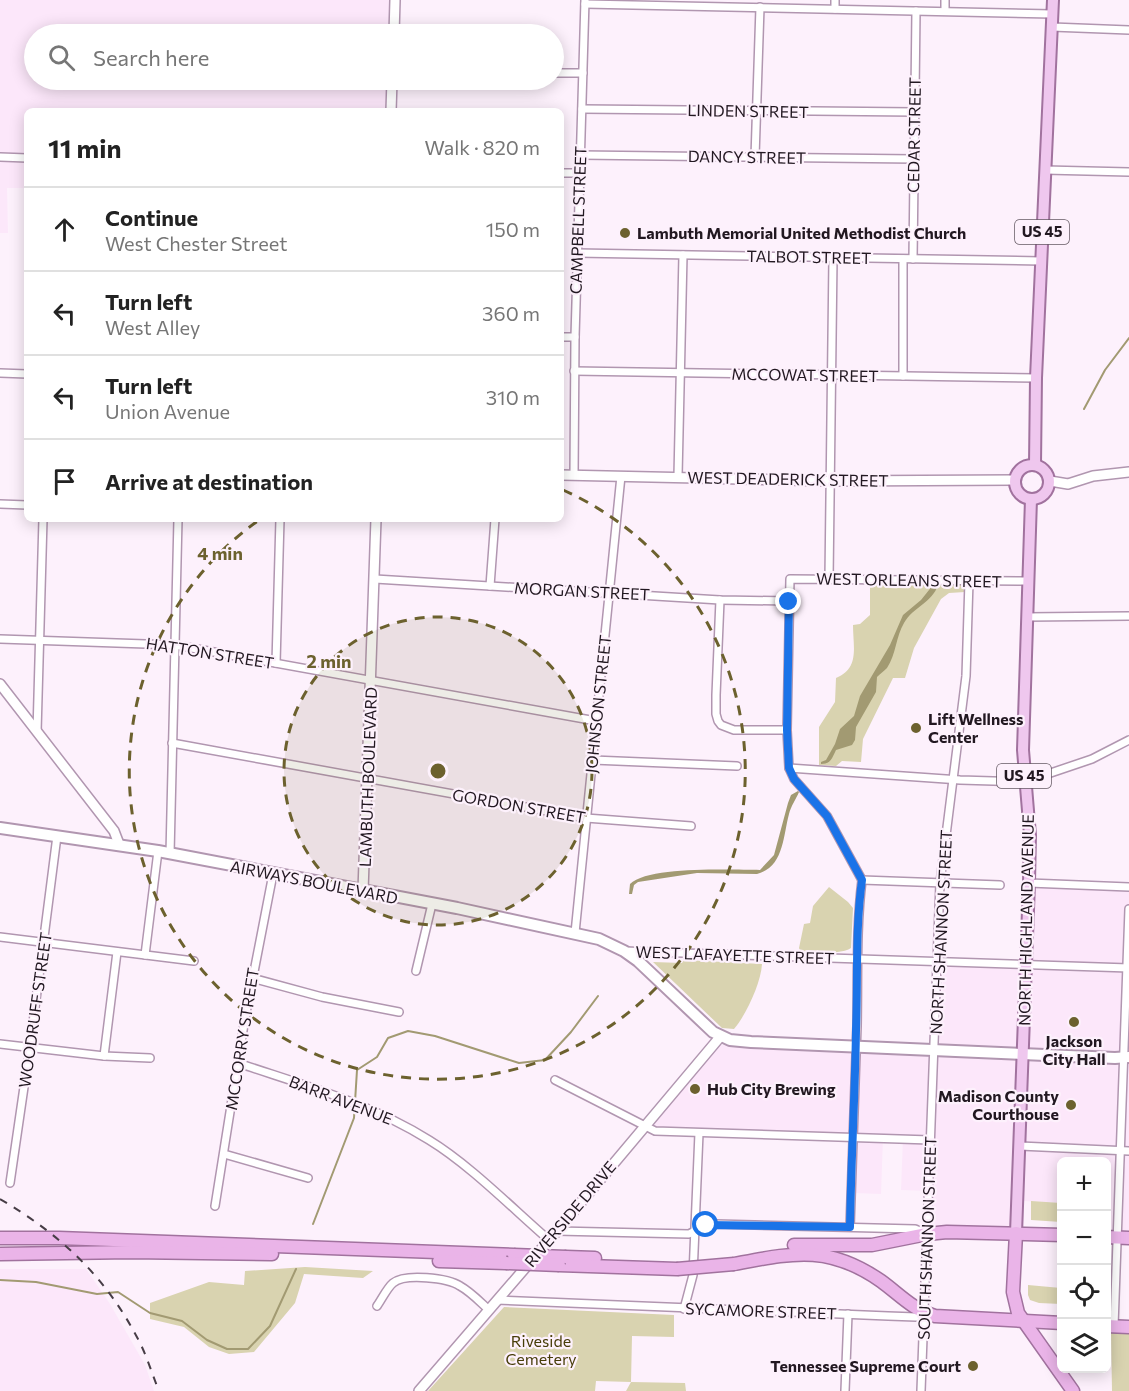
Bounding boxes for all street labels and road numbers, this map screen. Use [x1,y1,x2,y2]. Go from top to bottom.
street label: CEDAR STREET [903,77,924,193]
street label: LINDEN STREET [687,100,809,121]
street label: CAMPBELL STREET [565,146,590,294]
street label: DANCY STREET [688,146,806,167]
road number: US 45 [1015,220,1069,244]
street label: TALBOT STREET [747,246,872,267]
street label: MCCOWAT STREET [731,364,879,385]
street label: WEST DEADERICK STREET [687,467,889,490]
street label: WEST ORLEANS STREET [816,568,1002,591]
street label: MORGAN STREET [514,577,650,604]
street label: HATTON STREET [145,633,275,672]
street label: JOHNSON STREET [581,634,614,774]
street label: LAMBUTH BOULEVARD [355,687,380,867]
road number: US 45 [997,764,1051,788]
street label: GORDON STREET [451,784,587,827]
street label: NORTH HIGHLAND AVENUE [1014,814,1037,1026]
street label: NORTH SHANNON STREET [926,829,955,1035]
street label: AIRWAYS BOULEVARD [229,856,400,907]
street label: WOODRUFF STREET [14,931,55,1089]
street label: WEST LAFAYETTE STREET [635,942,835,967]
street label: MCCORRY STREET [221,966,262,1111]
street label: BARR AVENUE [287,1071,396,1128]
street label: SOUTH SHANNON STREET [913,1136,940,1340]
street label: RIVERSIDE DRIVE [520,1157,619,1270]
street label: SYCAMORE STREET [685,1298,837,1323]

